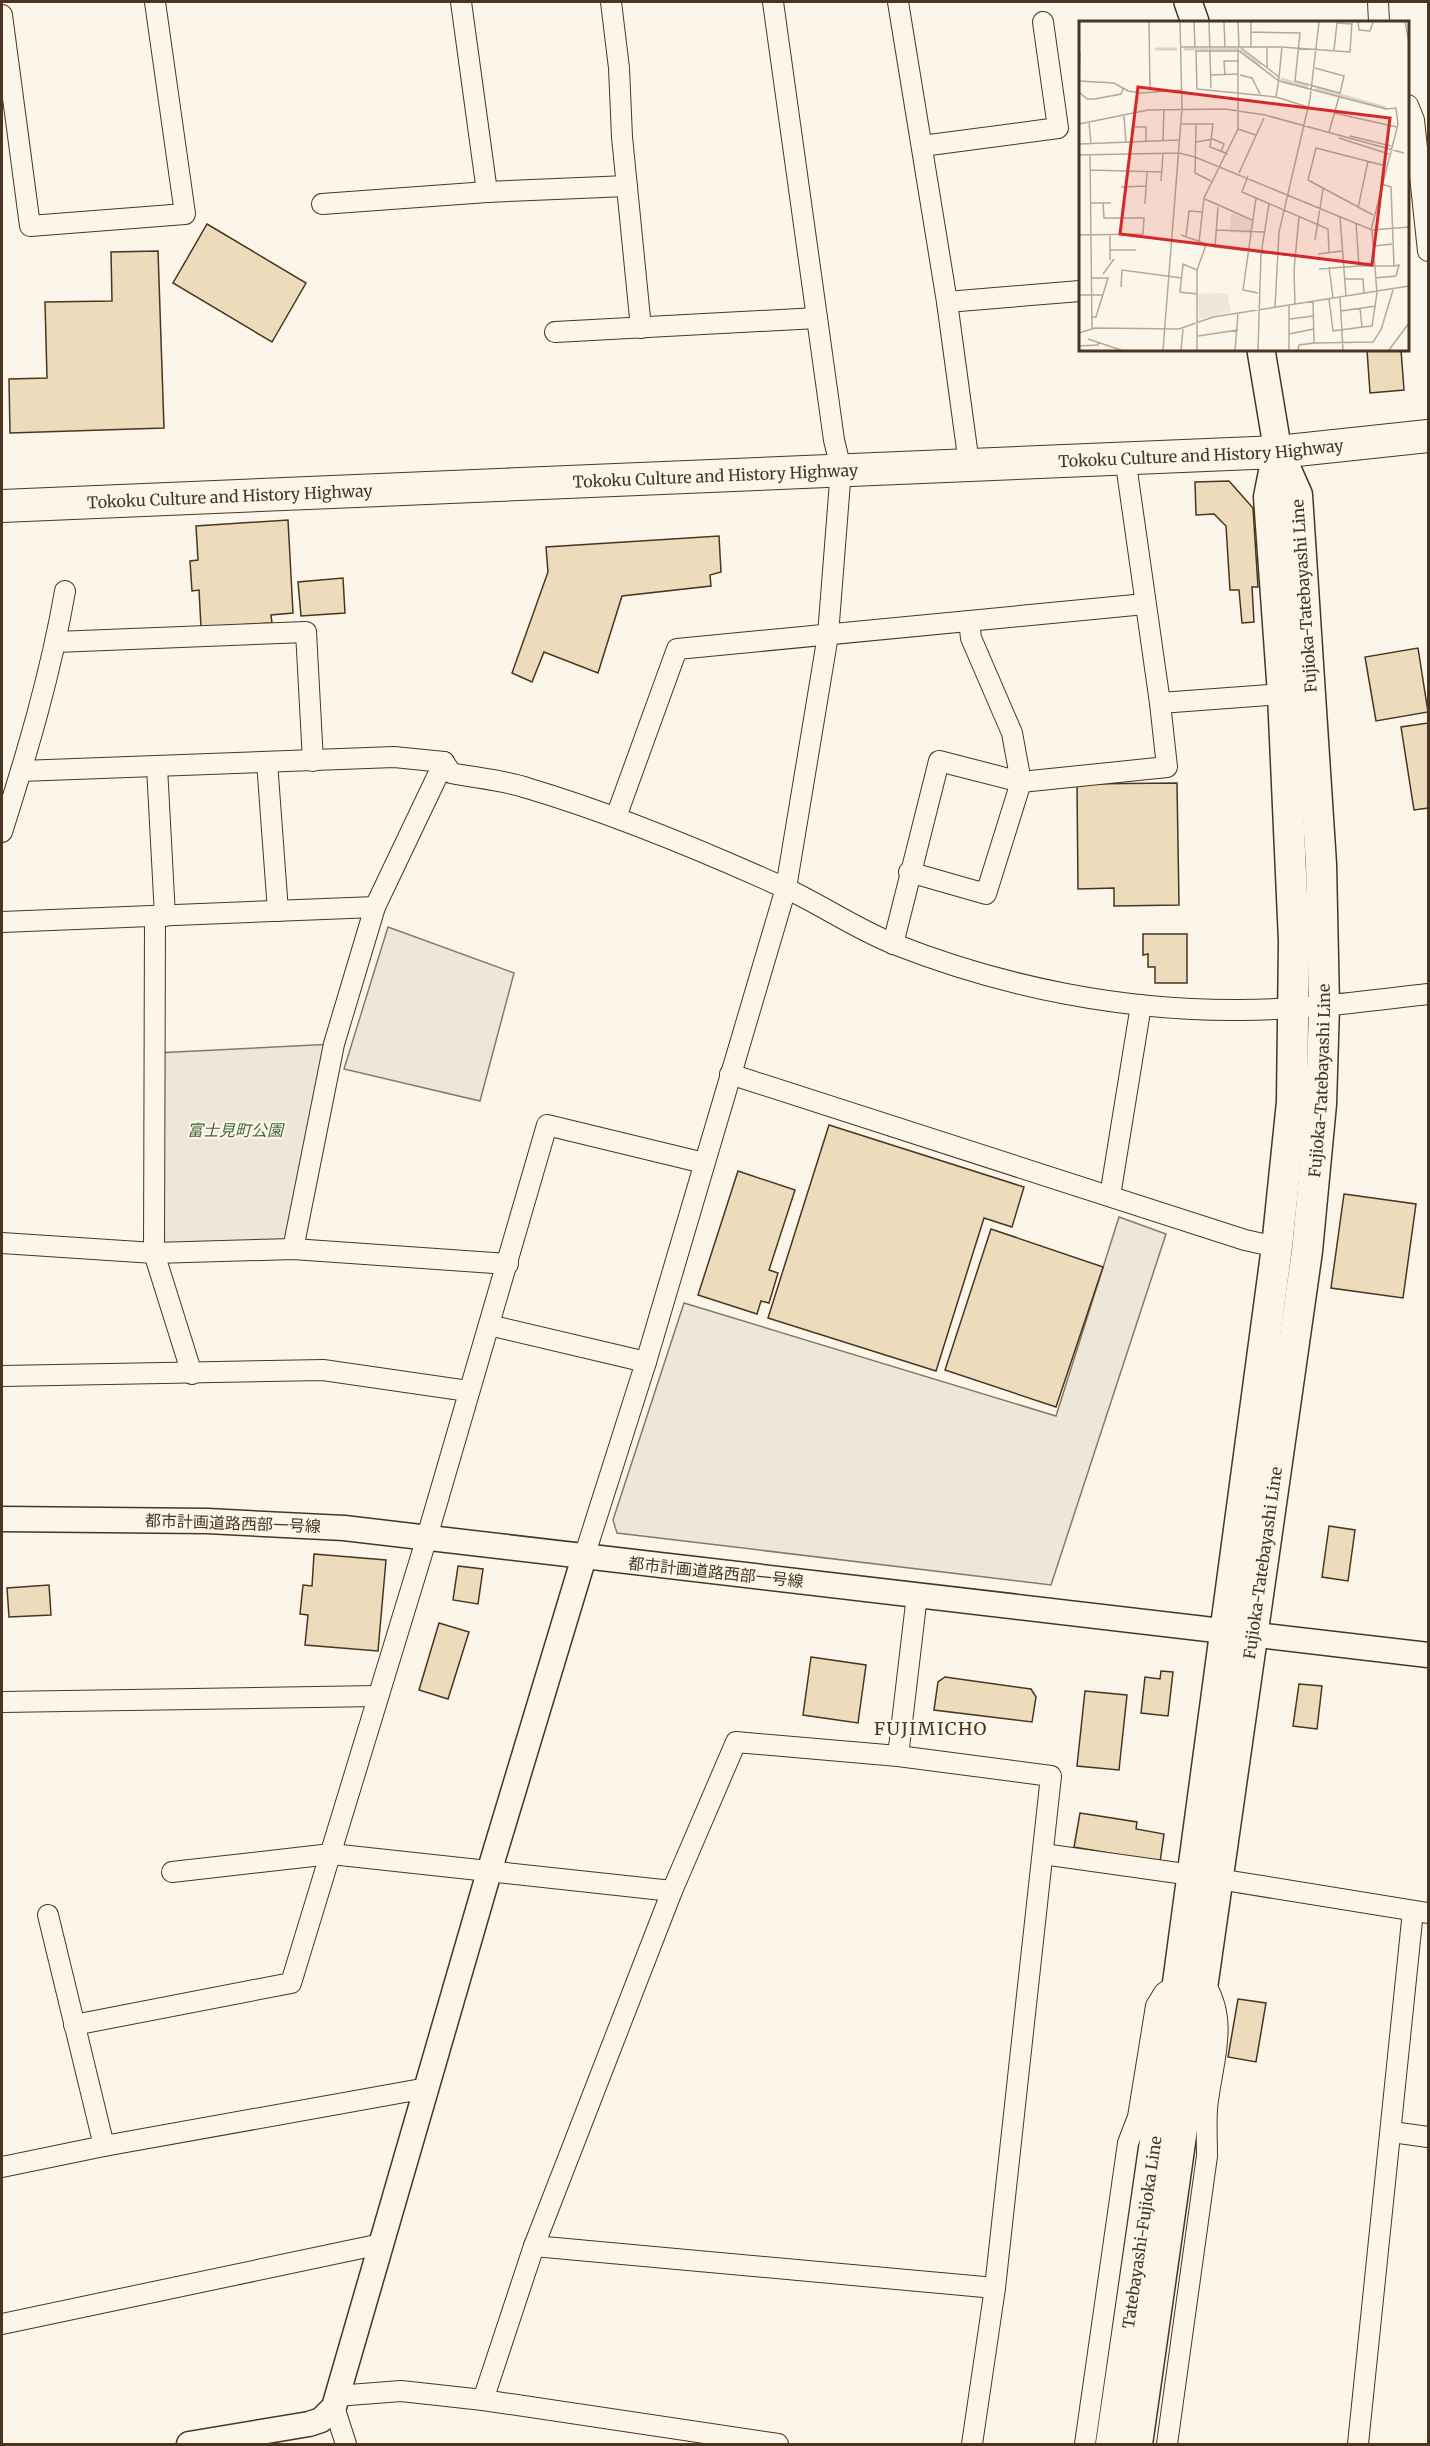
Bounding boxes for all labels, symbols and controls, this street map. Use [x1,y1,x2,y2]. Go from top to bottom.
inset map [1079,21,1409,351]
street label: Tokoku Culture and History Highway [1058,435,1345,471]
street label: Tokoku Culture and History Highway [572,460,859,492]
street label: Tokoku Culture and History Highway [87,480,374,512]
street label: Fujioka-Tatebayashi Line [1287,499,1321,693]
street label: Fujioka-Tatebayashi Line [1304,984,1334,1178]
park label: 富士見町公園 [187,1120,285,1140]
street label: Fujioka-Tatebayashi Line [1239,1466,1286,1660]
street label: 都市計画道路西部一号線 [145,1510,321,1536]
street label: 都市計画道路西部一号線 [627,1553,805,1591]
district label: FUJIMICHO [874,1717,988,1740]
street label: Tatebayashi-Fujioka Line [1118,2135,1166,2330]

